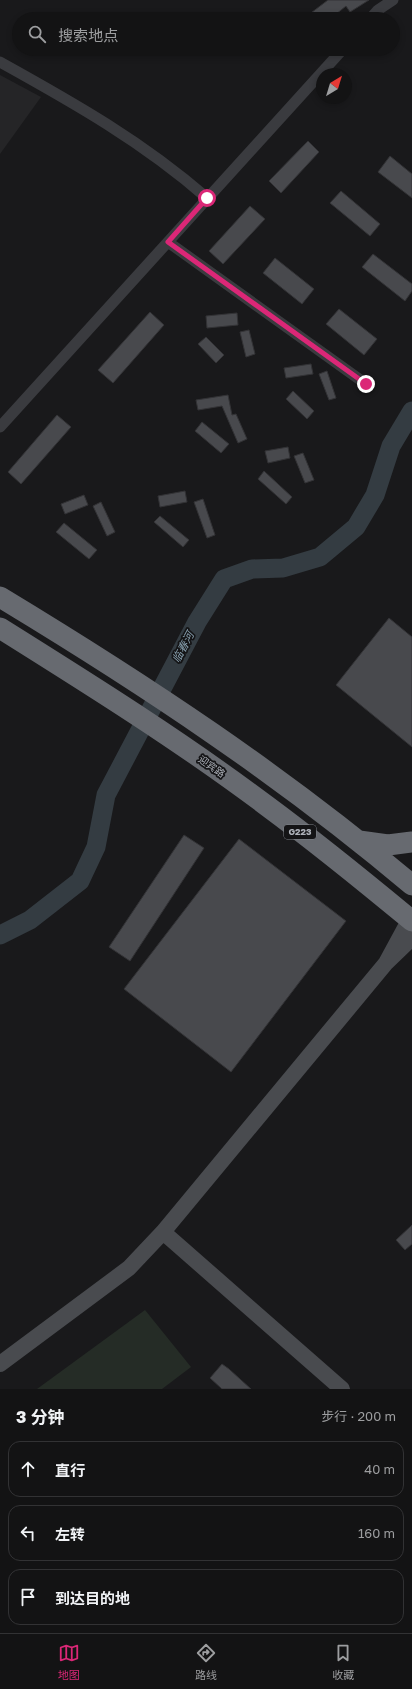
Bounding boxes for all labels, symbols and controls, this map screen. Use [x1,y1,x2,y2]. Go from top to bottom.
search box [12,12,400,56]
icon: search [26,23,48,45]
text: 搜索地点 [58,26,118,44]
north arrow [316,68,352,104]
route start [198,189,216,207]
route end [357,375,375,393]
water label: 临春河 [169,627,197,664]
street label: 迎宾路 [196,752,228,780]
road number: G223 [284,825,316,839]
text: 3 分钟 [16,1406,65,1427]
text: 步行 · 200 m [321,1408,396,1424]
icon: ahead [17,1458,39,1480]
text: 直行 [55,1461,85,1479]
text: 40 m [364,1461,395,1477]
icon: left [17,1522,39,1544]
text: 左转 [55,1525,85,1543]
text: 160 m [358,1525,395,1541]
icon: arrive [17,1586,39,1608]
text: 到达目的地 [55,1589,130,1607]
tab: 地图 [58,1642,80,1682]
tab: 路线 [195,1642,217,1682]
tab: 收藏 [332,1642,354,1682]

